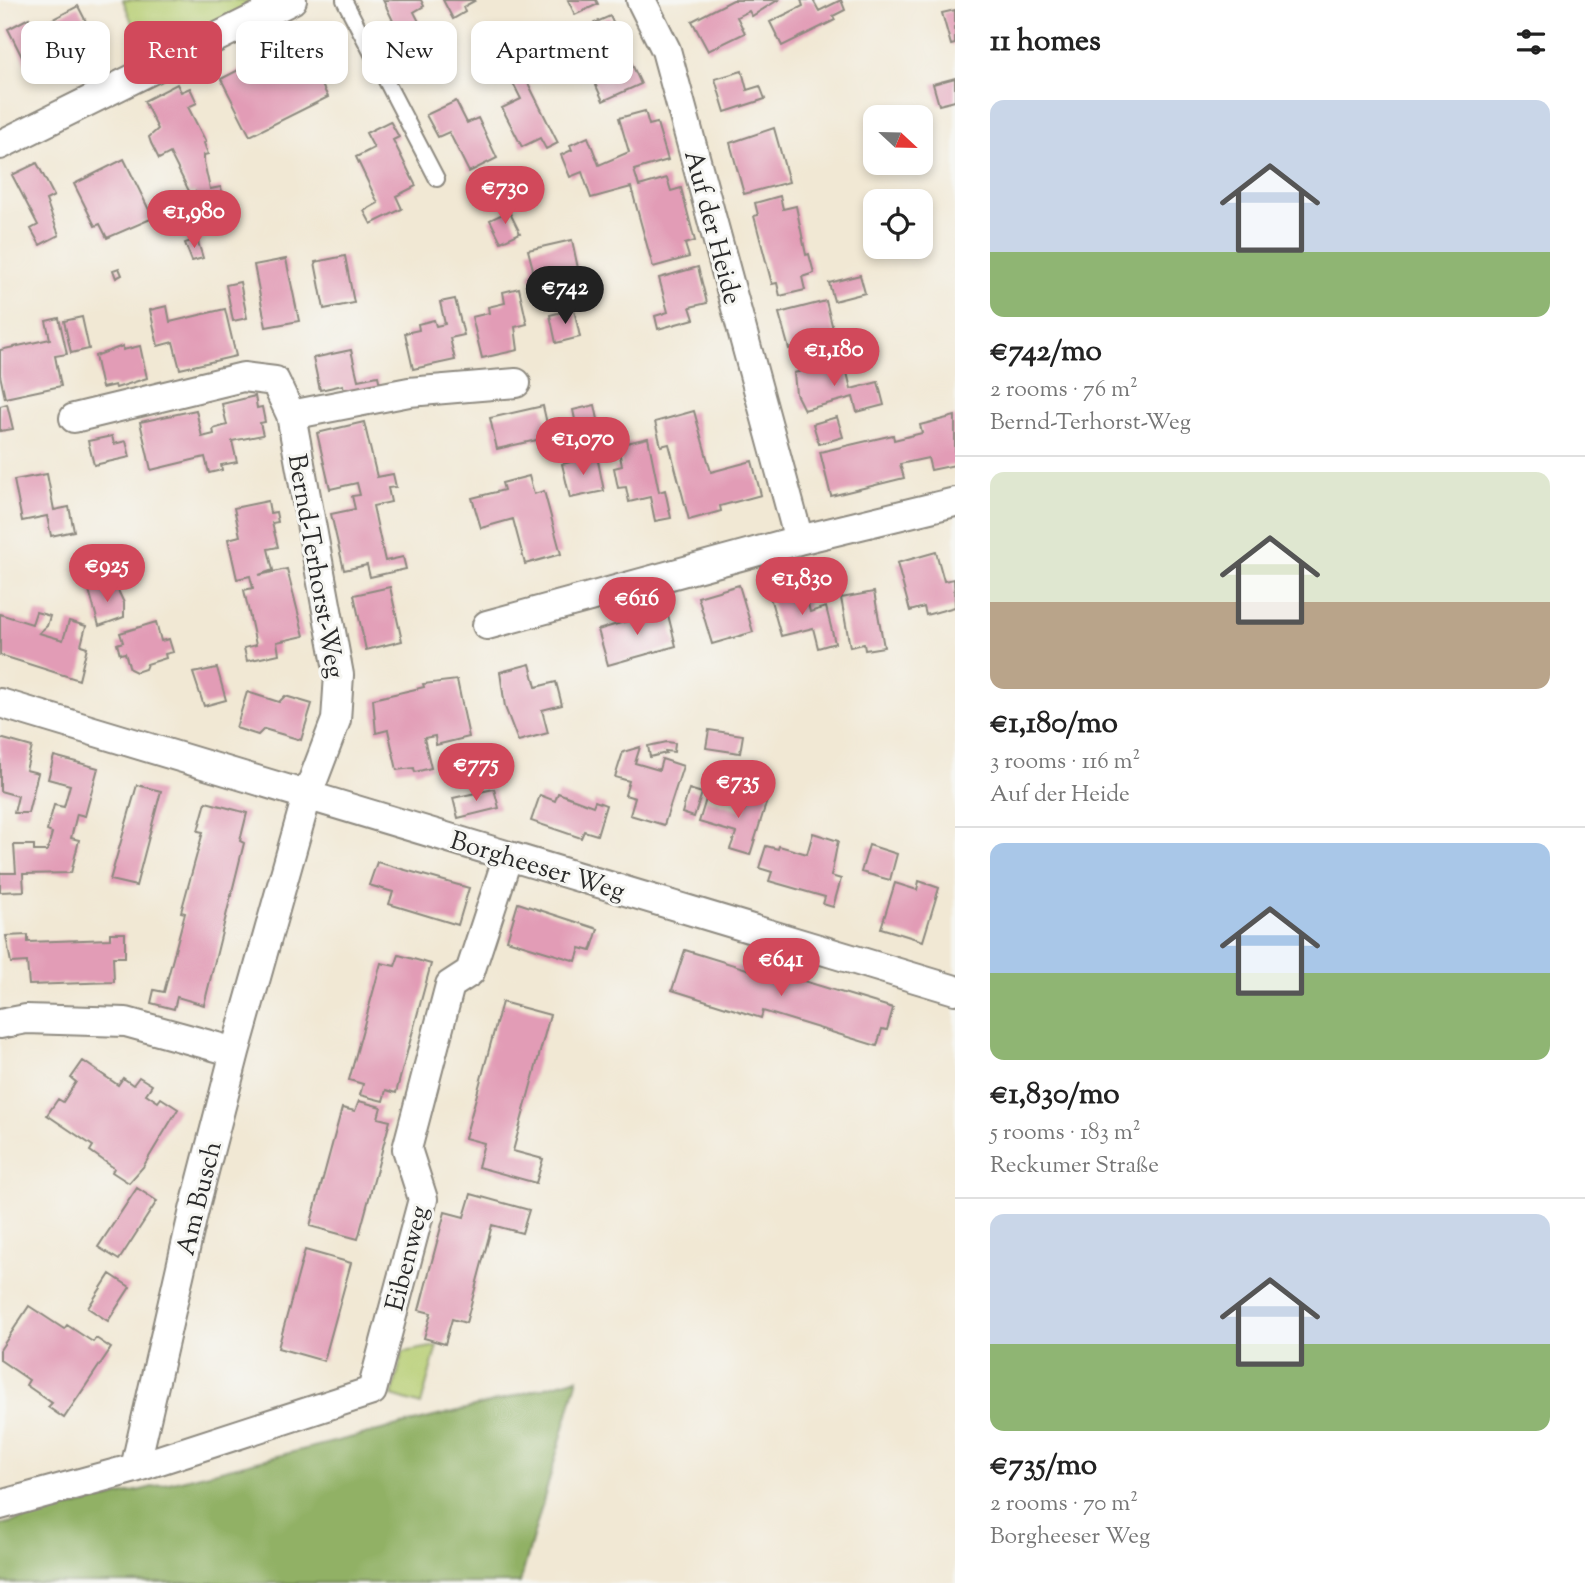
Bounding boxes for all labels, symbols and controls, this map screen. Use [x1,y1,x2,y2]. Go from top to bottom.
chip: Buy [21,21,110,84]
chip: Rent [124,21,222,84]
chip: Filters [236,21,348,84]
chip: New [362,21,457,84]
chip: Apartment [471,21,633,84]
text: 11 homes [990,21,1101,64]
icon: filters [1512,23,1550,61]
north arrow [863,105,933,175]
map controls [863,105,933,259]
icon: home [1207,145,1333,271]
street label: Auf der Heide [673,147,750,309]
pin: €730 [464,166,546,226]
text: €730 [482,172,528,205]
button: locate [863,189,933,259]
pin: €1,980 [137,190,251,250]
text: €1,980 [163,196,225,229]
pin: €742 [524,266,606,326]
text: €742 [542,272,588,305]
pin: €1,180 [777,328,891,388]
text: €742/mo [990,331,1102,374]
text: €1,180 [804,334,864,367]
text: 2 rooms · 76 m² [990,374,1138,407]
text: Bernd-Terhorst-Weg [990,407,1191,440]
pin: €1,070 [526,418,640,477]
text: €1,070 [552,423,614,456]
street label: Bernd-Terhorst-Weg [277,451,352,681]
icon: home [1207,517,1333,643]
pin: €925 [66,544,148,604]
text: €925 [85,550,129,583]
pin: €1,830 [745,558,859,617]
text: €1,830 [772,563,832,596]
pin: €616 [596,578,678,637]
text: €616 [615,583,659,616]
text: €1,180/mo [990,703,1118,746]
pin: €775 [435,744,517,803]
text: 3 rooms · 116 m² [990,746,1140,779]
text: €775 [453,749,499,782]
pin: €735 [697,760,779,820]
text: €735 [717,766,759,799]
text: Auf der Heide [990,779,1130,812]
street label: Borgheeser Weg [445,823,629,912]
icon: home [1207,888,1333,1014]
pin: €641 [740,939,822,998]
text: €641 [759,944,803,977]
text: €1,830/mo [990,1074,1120,1117]
text: 5 rooms · 183 m² [990,1117,1141,1150]
street label: Am Busch [168,1138,232,1260]
text: Reckumer Straße [990,1150,1159,1183]
street label: Eibenweg [377,1202,439,1315]
icon: home [1207,1259,1333,1385]
text: €735/mo [990,1445,1097,1488]
text: 2 rooms · 70 m² [990,1488,1138,1521]
text: Borgheeser Weg [990,1521,1150,1554]

